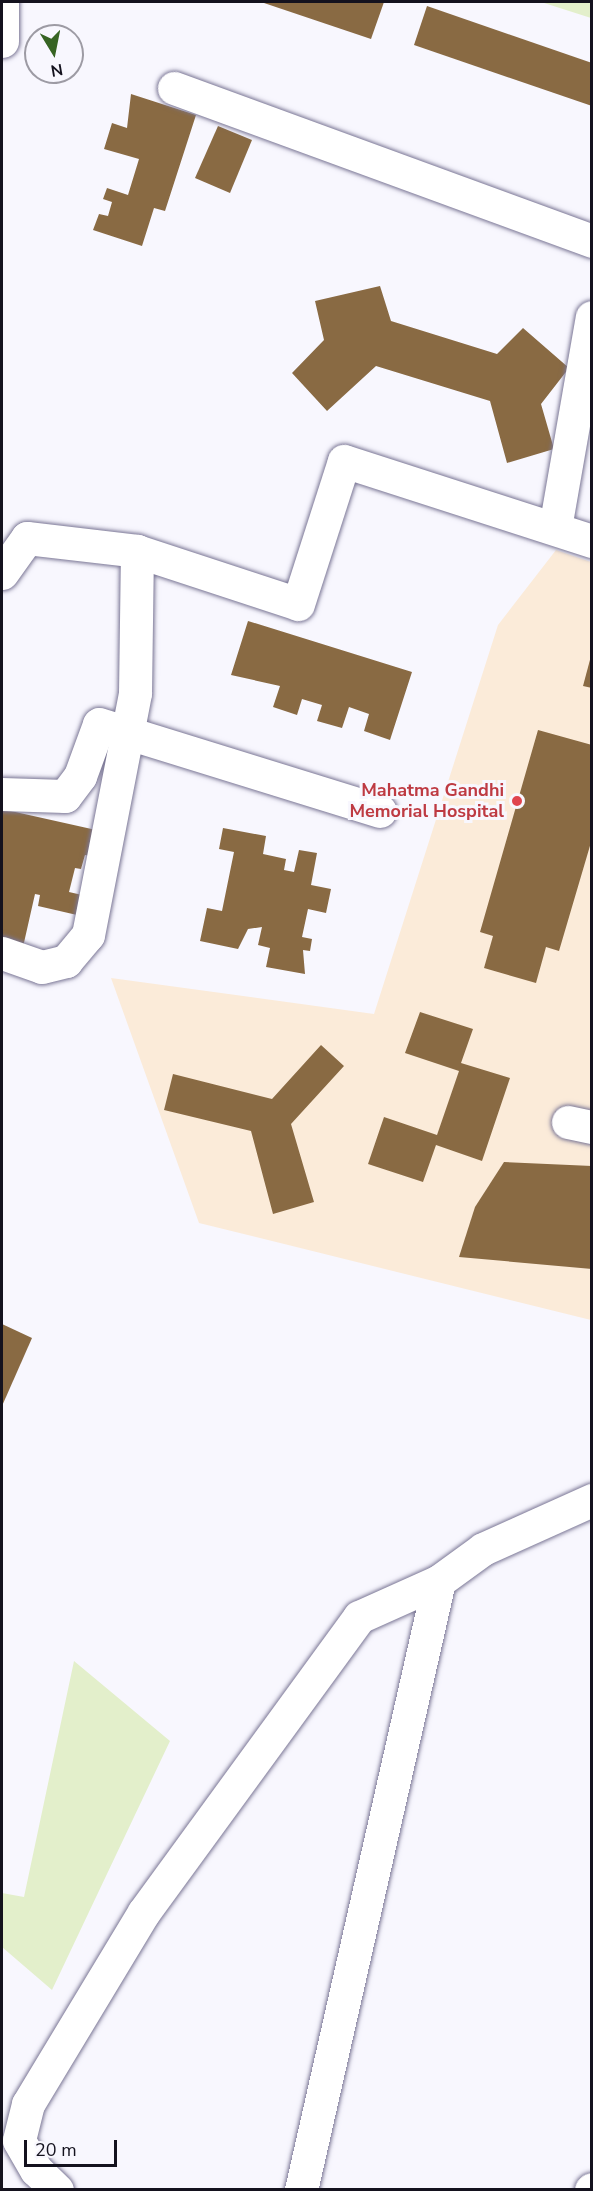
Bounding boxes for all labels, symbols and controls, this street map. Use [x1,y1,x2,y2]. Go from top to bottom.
north arrow [24,24,84,84]
text: N [49,58,65,82]
place label: Mahatma Gandhi Memorial Hospital [349,780,504,822]
marker: Mahatma Gandhi Memorial Hospital [508,792,526,810]
scale bar [27,2128,120,2166]
text: 20 m [35,2138,77,2162]

